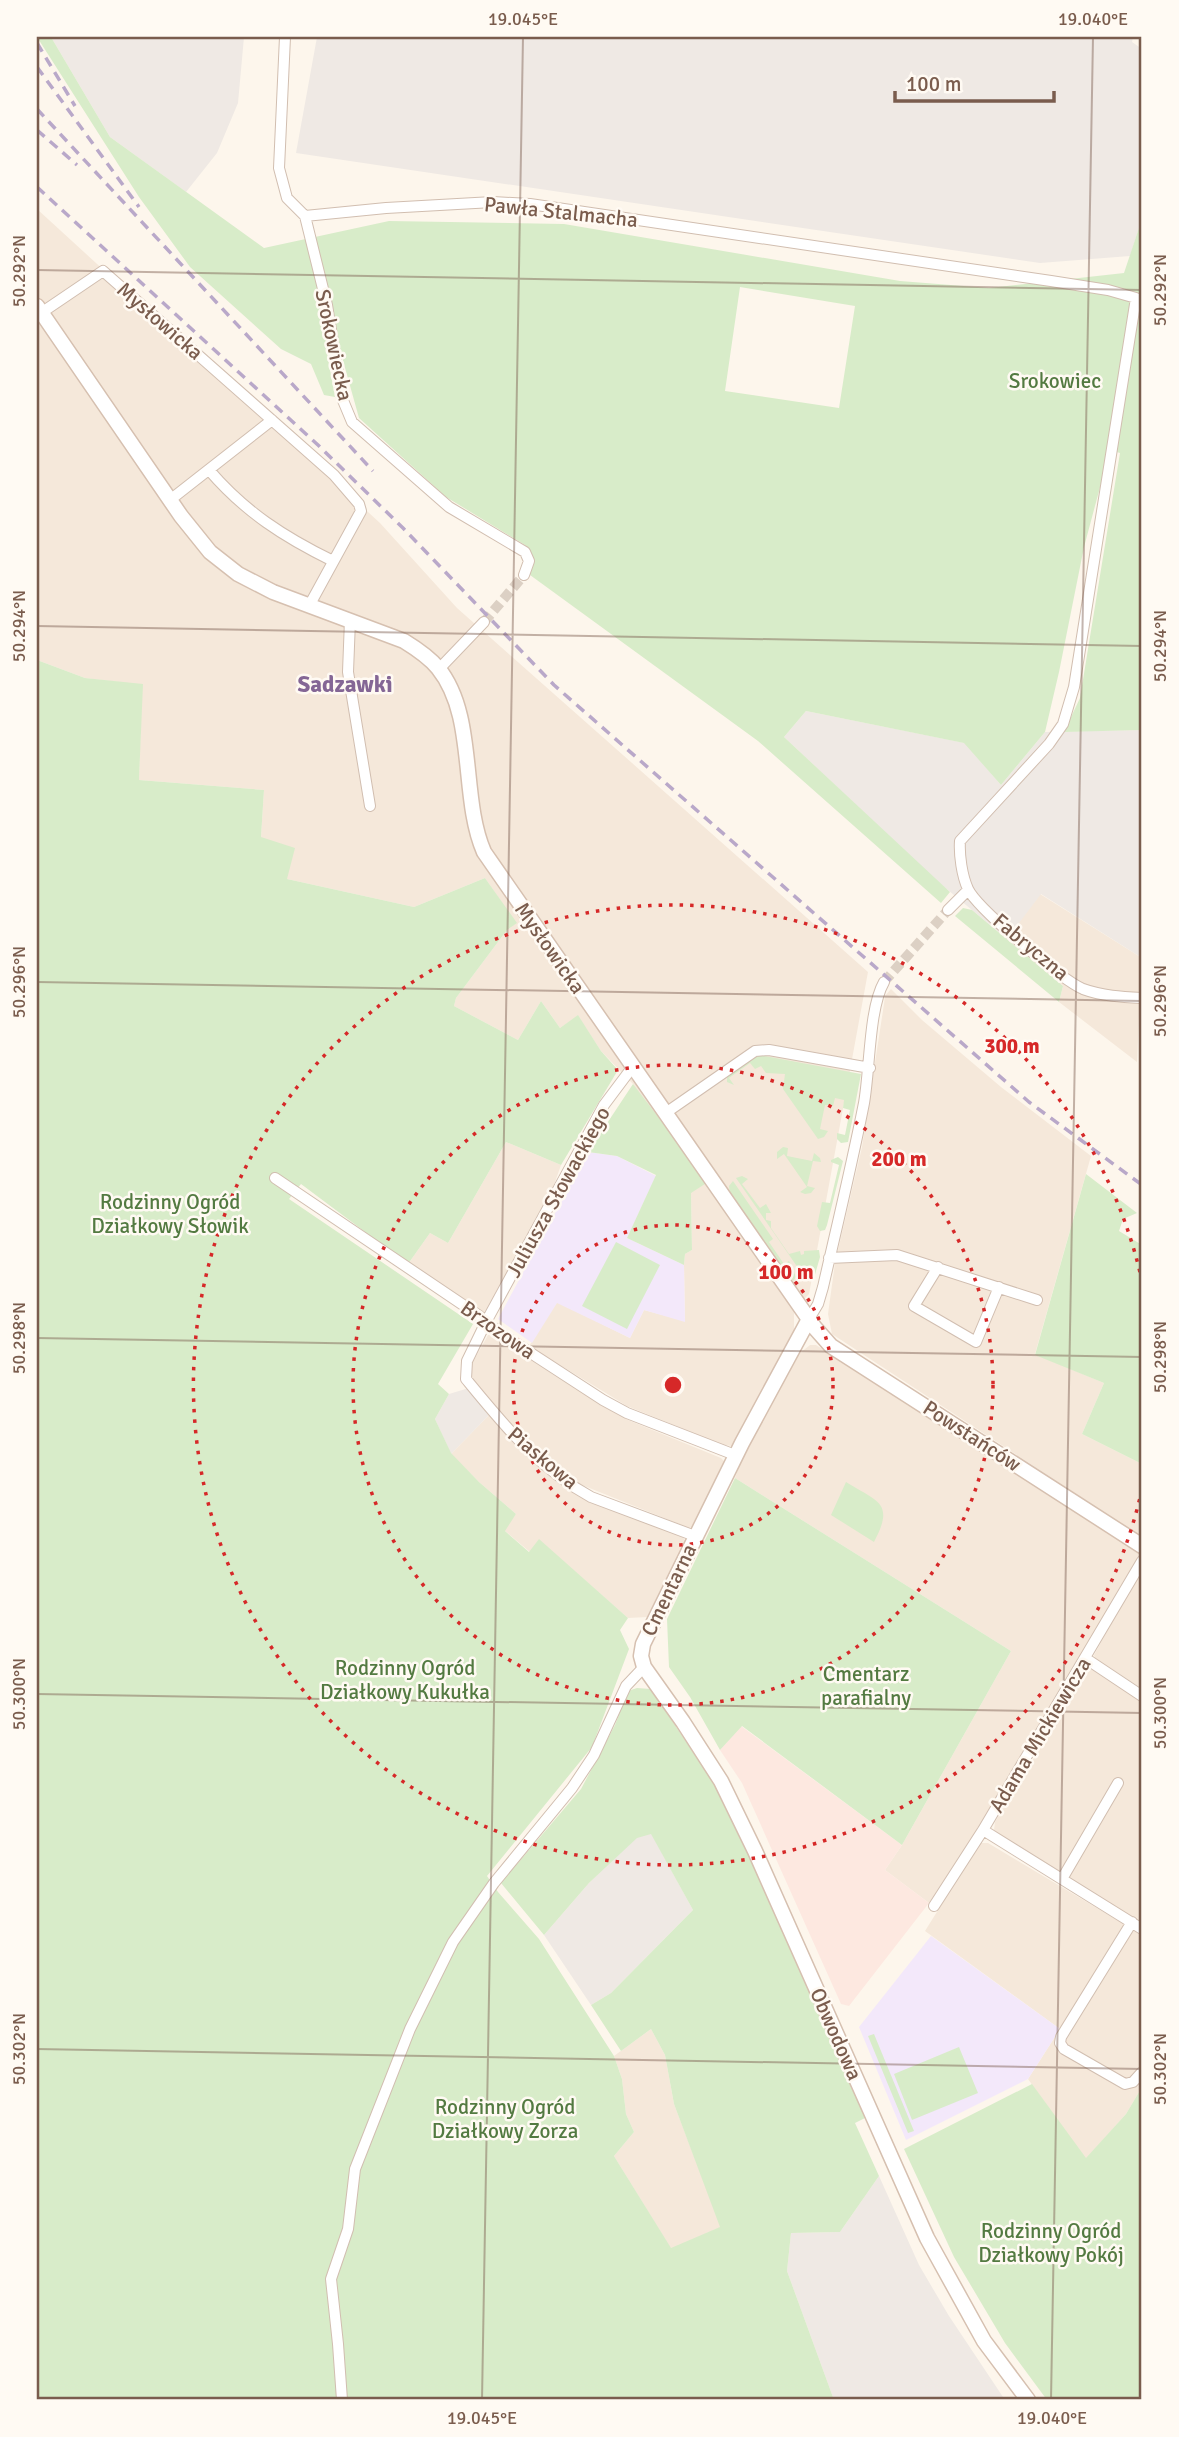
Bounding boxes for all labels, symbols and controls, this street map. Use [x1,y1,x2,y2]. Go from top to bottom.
text: 19.045°E [488,8,558,30]
text: 19.040°E [1058,8,1128,30]
scale bar [895,60,1055,104]
text: 100 m [906,71,961,97]
street label: Pawła Stalmacha [483,191,639,233]
text: 50.292°N [8,235,30,307]
text: 50.292°N [1149,254,1171,326]
street label: Mysłowicka [112,276,208,366]
street label: Srokowiecka [309,287,359,403]
park label: Srokowiec [1009,368,1101,394]
text: 50.294°N [8,590,30,662]
text: 50.294°N [1149,610,1171,682]
district label: Sadzawki [297,670,393,699]
street label: Mysłowicka [509,897,591,999]
street label: Fabryczna [988,908,1074,986]
text: 50.296°N [8,946,30,1018]
text: 50.296°N [1149,965,1171,1037]
text: 300 m [984,1033,1040,1059]
street label: Juliusza Słowackiego [500,1102,616,1282]
text: 200 m [871,1146,927,1172]
park label: Rodzinny Ogród Działkowy Słowik [91,1189,249,1239]
text: 100 m [758,1259,814,1285]
street label: Brzozowa [456,1295,540,1365]
text: 50.298°N [8,1302,30,1374]
text: 50.298°N [1149,1321,1171,1393]
centre of rings [661,1373,685,1397]
street label: Powstańców [918,1395,1026,1477]
street label: Piaskowa [503,1421,583,1495]
street label: Cmentarna [636,1540,702,1640]
street label: Adama Mickiewicza [983,1653,1097,1817]
park label: Rodzinny Ogród Działkowy Kukułka [320,1655,490,1705]
text: 50.300°N [8,1658,30,1730]
park label: Cmentarz parafialny [821,1661,911,1711]
text: 50.300°N [1149,1677,1171,1749]
street label: Obwodowa [804,1984,868,2084]
text: 50.302°N [8,2013,30,2085]
text: 50.302°N [1149,2033,1171,2105]
park label: Rodzinny Ogród Działkowy Zorza [432,2094,578,2144]
park label: Rodzinny Ogród Działkowy Pokój [978,2218,1124,2268]
text: 19.045°E [447,2407,517,2429]
text: 19.040°E [1017,2407,1087,2429]

